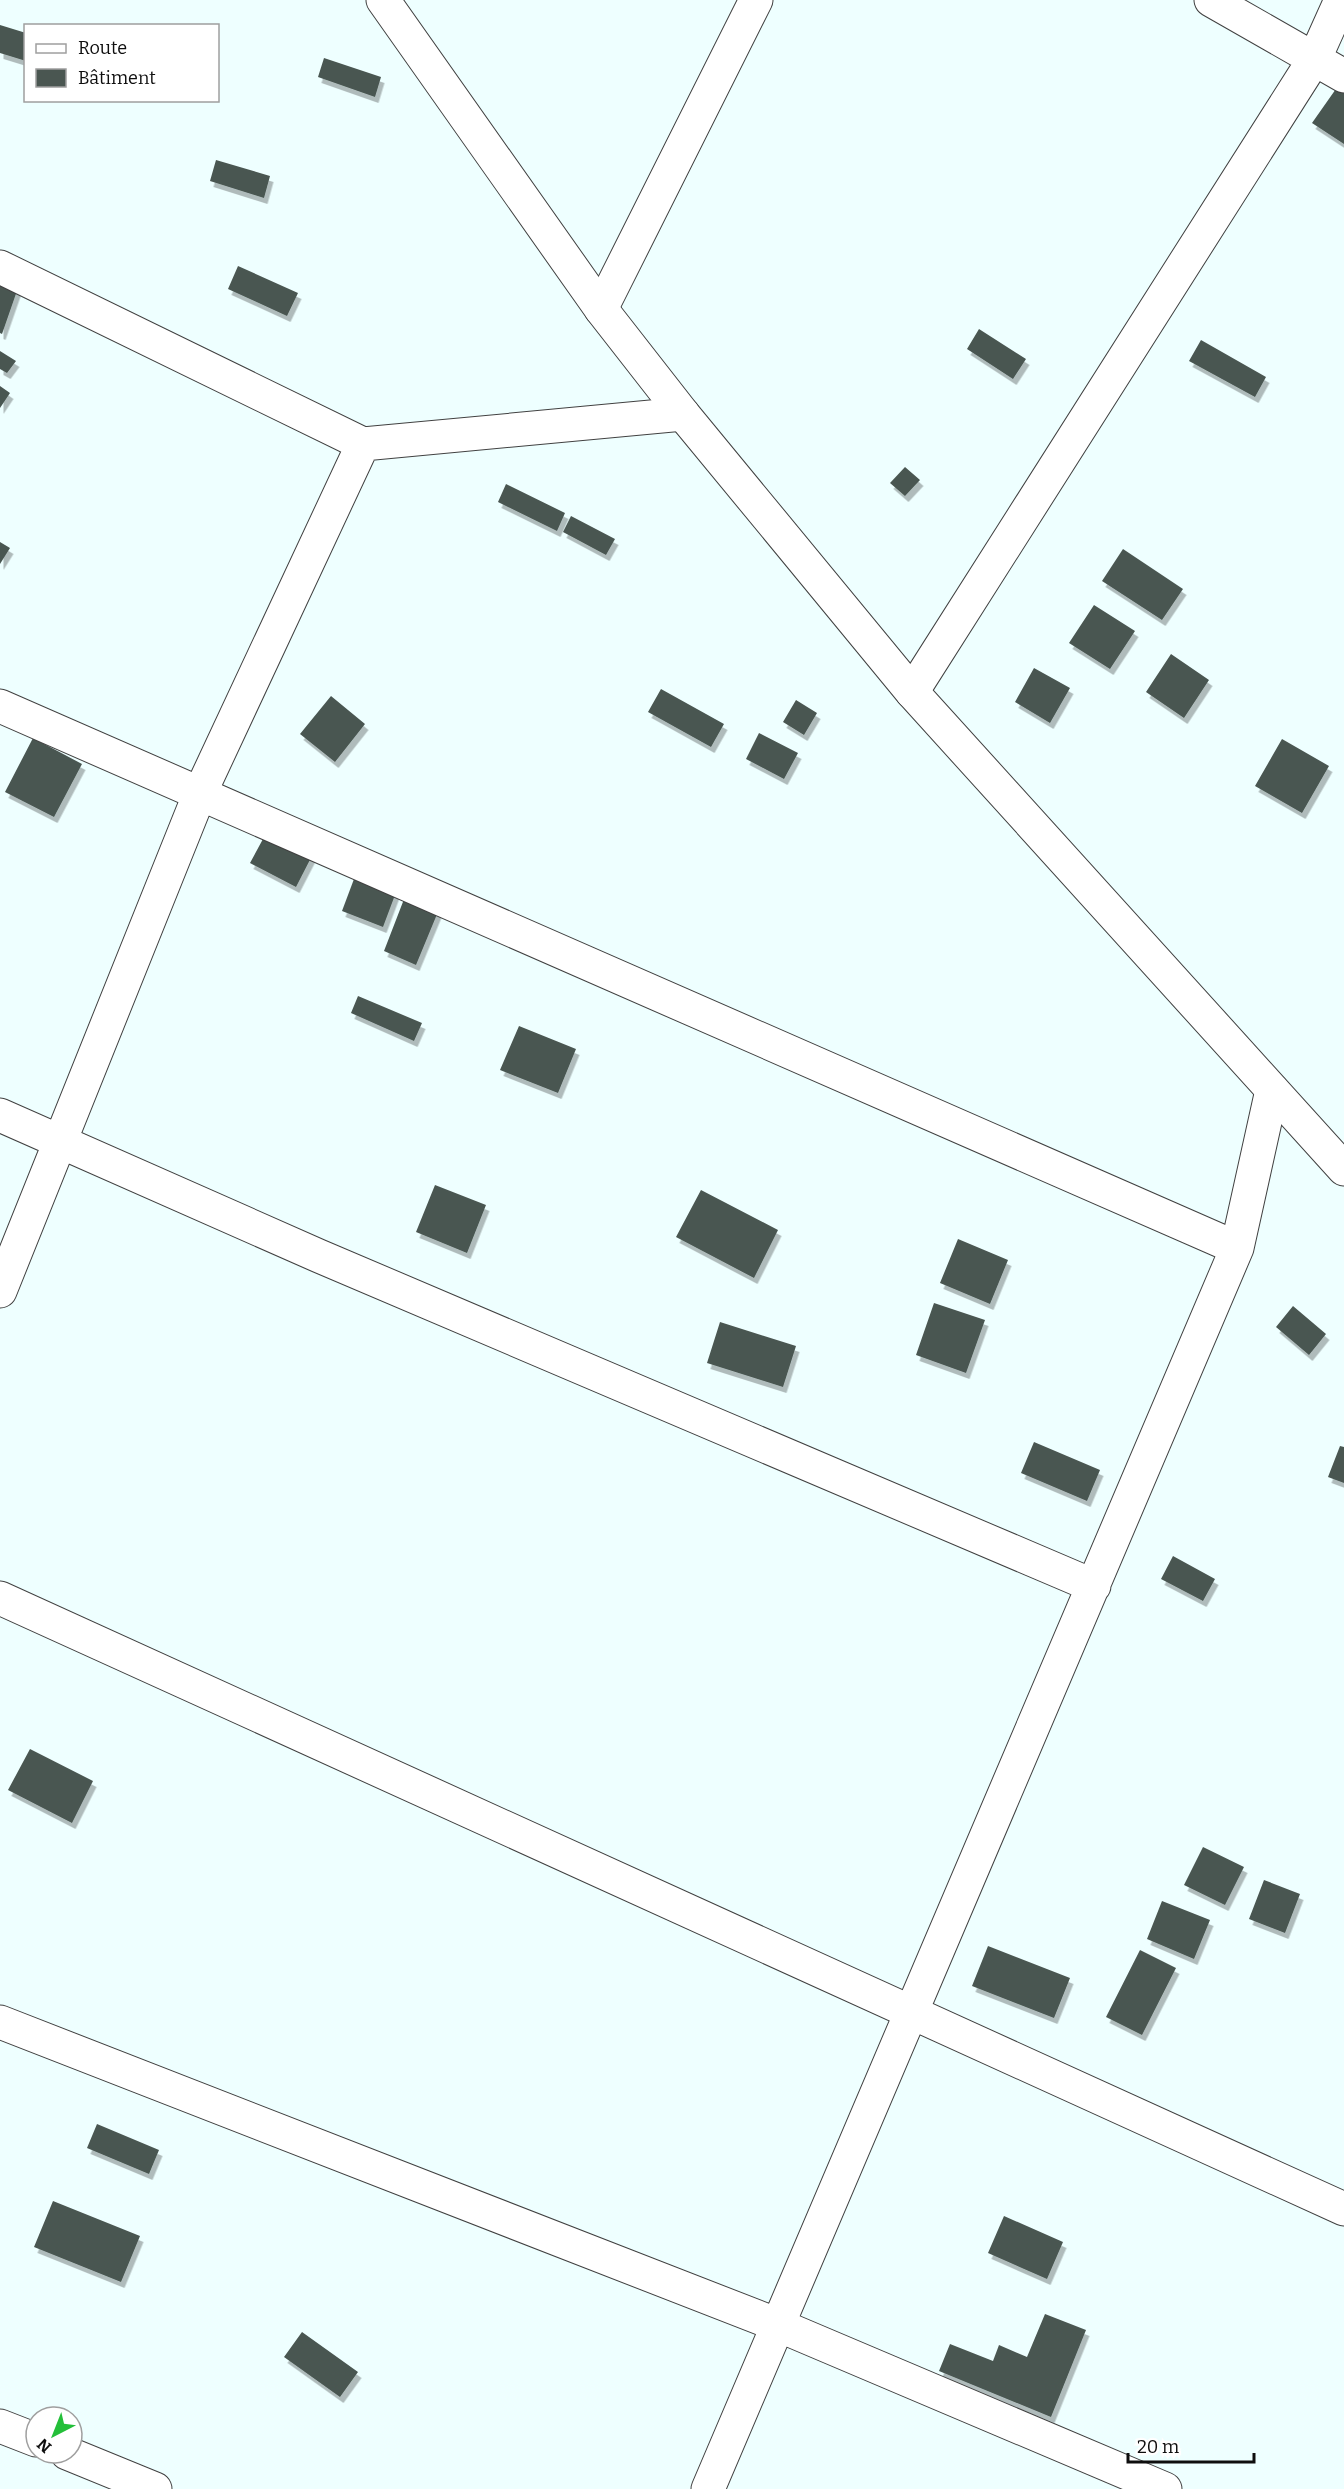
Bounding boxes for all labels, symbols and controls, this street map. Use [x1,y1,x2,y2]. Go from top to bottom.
legend [24,24,219,102]
text: Route [78,37,127,59]
text: Bâtiment [78,67,156,89]
north arrow [24,2405,84,2465]
scale bar [1128,2426,1254,2464]
text: N [33,2435,55,2457]
text: 20 m [1137,2436,1179,2458]

